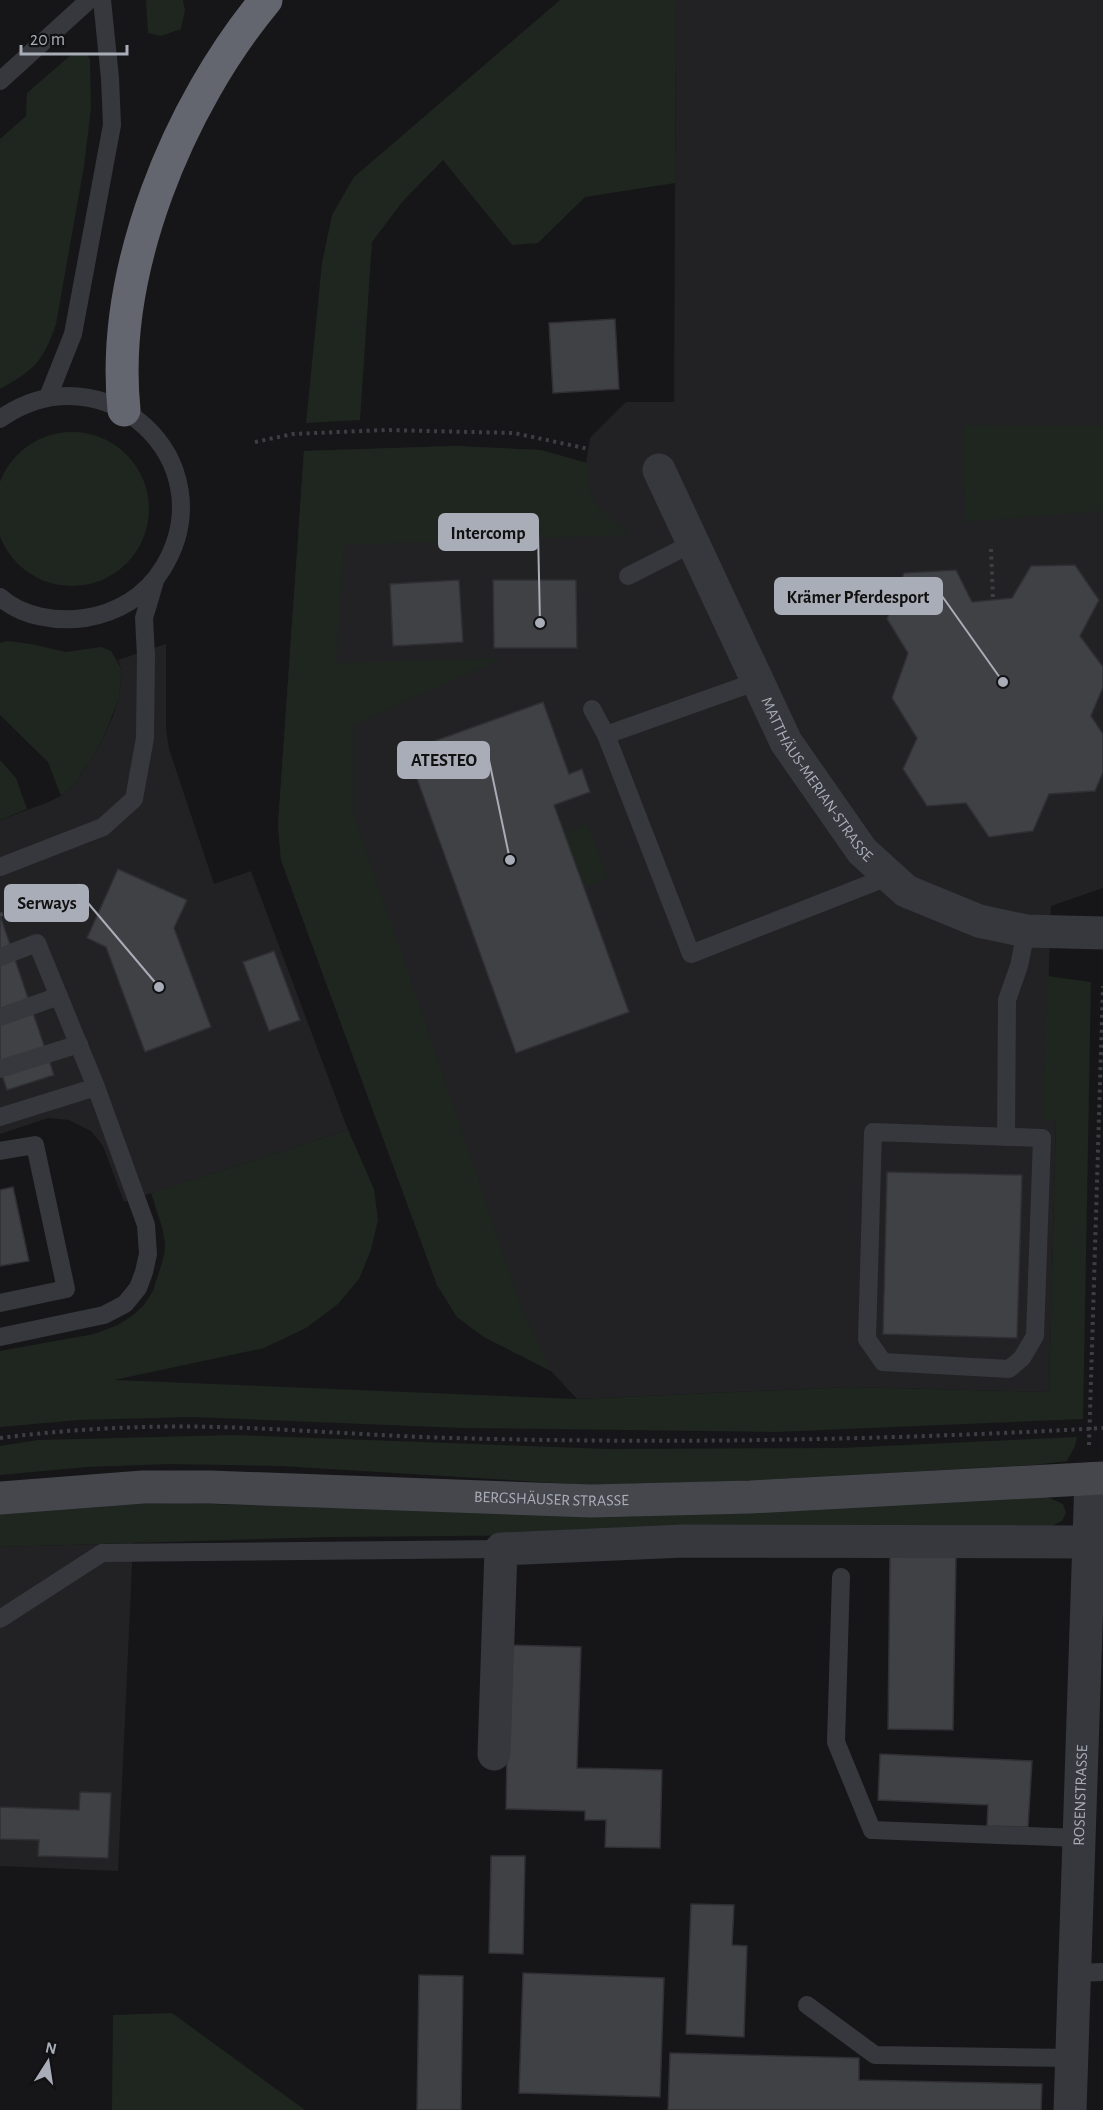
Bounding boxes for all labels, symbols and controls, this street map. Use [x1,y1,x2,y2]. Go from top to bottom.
scale bar [21,18,128,56]
text: 20 m [30,31,65,49]
callout: Intercomp [439,514,538,550]
text: Intercomp [450,525,526,543]
callout: Krämer Pferdesport [775,578,942,614]
text: Krämer Pferdesport [787,589,929,607]
street label: MATTHÄUS-MERIAN-STRASSE [758,695,876,865]
callout: ATESTEO [398,742,489,778]
text: ATESTEO [411,752,478,770]
callout: Serways [5,885,88,921]
text: Serways [17,895,77,913]
street label: BERGSHÄUSER STRASSE [474,1489,629,1509]
street label: ROSENSTRASSE [1071,1744,1090,1846]
north arrow [18,2032,78,2092]
text: N [44,2039,58,2057]

